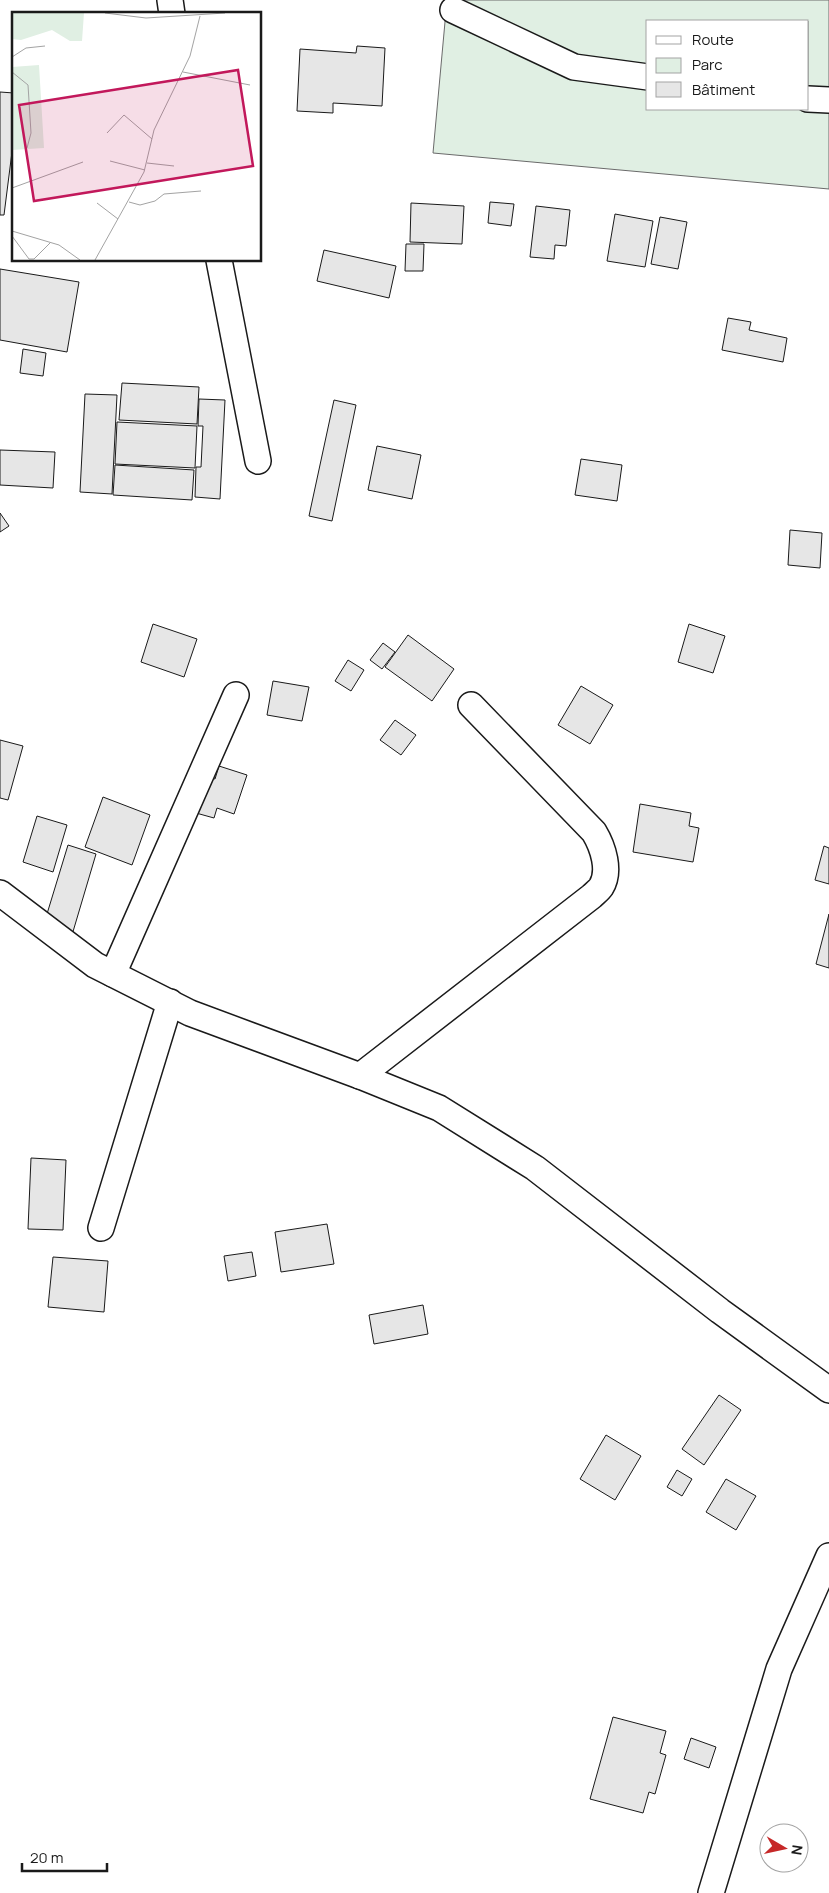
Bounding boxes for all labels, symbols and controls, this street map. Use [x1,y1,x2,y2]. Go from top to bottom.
inset map [12,12,261,261]
legend [646,20,809,110]
text: Route [692,29,734,50]
text: Parc [692,54,723,75]
text: Bâtiment [692,79,755,100]
north arrow [759,1823,809,1873]
scale bar [22,1840,108,1872]
text: N [787,1844,808,1857]
text: 20 m [30,1847,63,1868]

